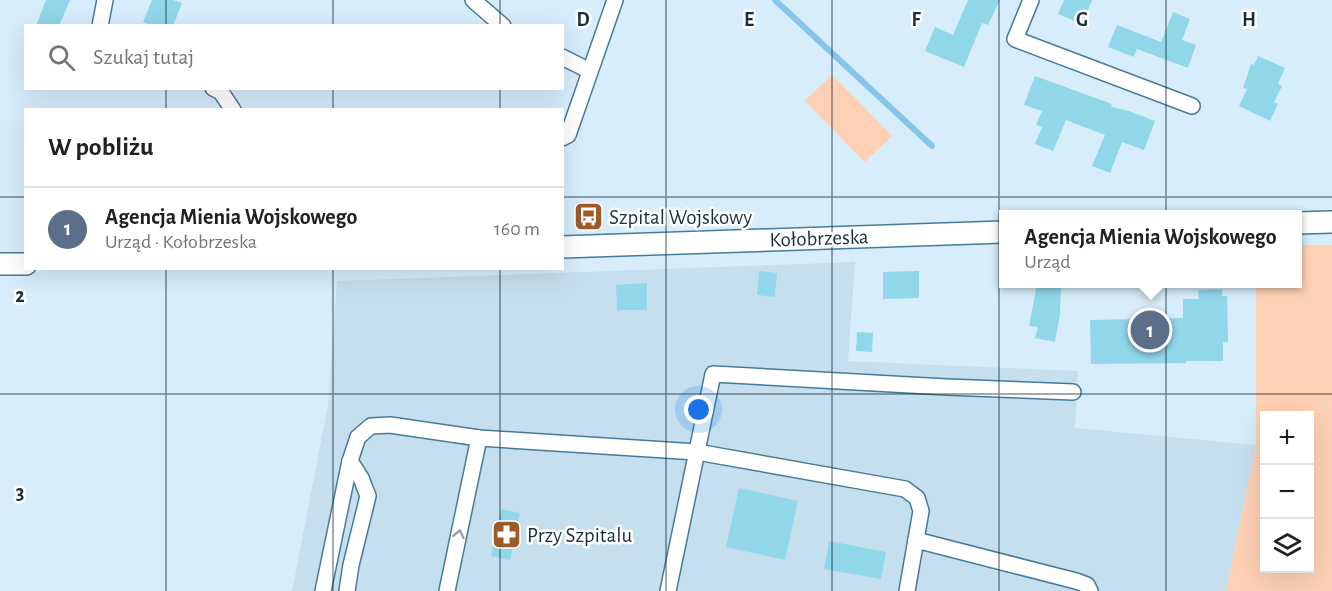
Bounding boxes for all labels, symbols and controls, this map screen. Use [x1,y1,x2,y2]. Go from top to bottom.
text: D [576,10,590,30]
text: E [744,10,754,30]
text: F [911,10,921,30]
text: G [1076,10,1088,30]
text: H [1242,10,1256,30]
search box [24,24,564,90]
icon: search [45,41,78,74]
text: Szukaj tutaj [93,46,194,68]
text: W pobliżu [48,134,154,160]
bus stop icon: Szpital Wojskowy [572,201,604,233]
text: Agencja Mienia Wojskowego [105,206,357,228]
place label: Szpital Wojskowy [609,207,752,228]
popup [999,210,1302,288]
text: 1 [64,219,71,239]
text: 160 m [494,219,540,239]
street label: Kołobrzeska [769,226,869,251]
text: Agencja Mienia Wojskowego [1024,226,1277,248]
text: Urząd · Kołobrzeska [105,232,257,252]
text: Urząd [1024,252,1071,272]
text: 2 [15,286,25,306]
pin: 1 [1130,308,1170,352]
your location [684,395,713,424]
map controls [1260,411,1314,573]
button: + [1260,411,1314,465]
button: − [1260,465,1314,519]
text: 3 [16,483,24,503]
pharmacy icon: Przy Szpitalu [490,519,522,551]
button: layers [1260,519,1314,573]
place label: Przy Szpitalu [527,525,632,546]
one-way arrow [452,529,465,539]

